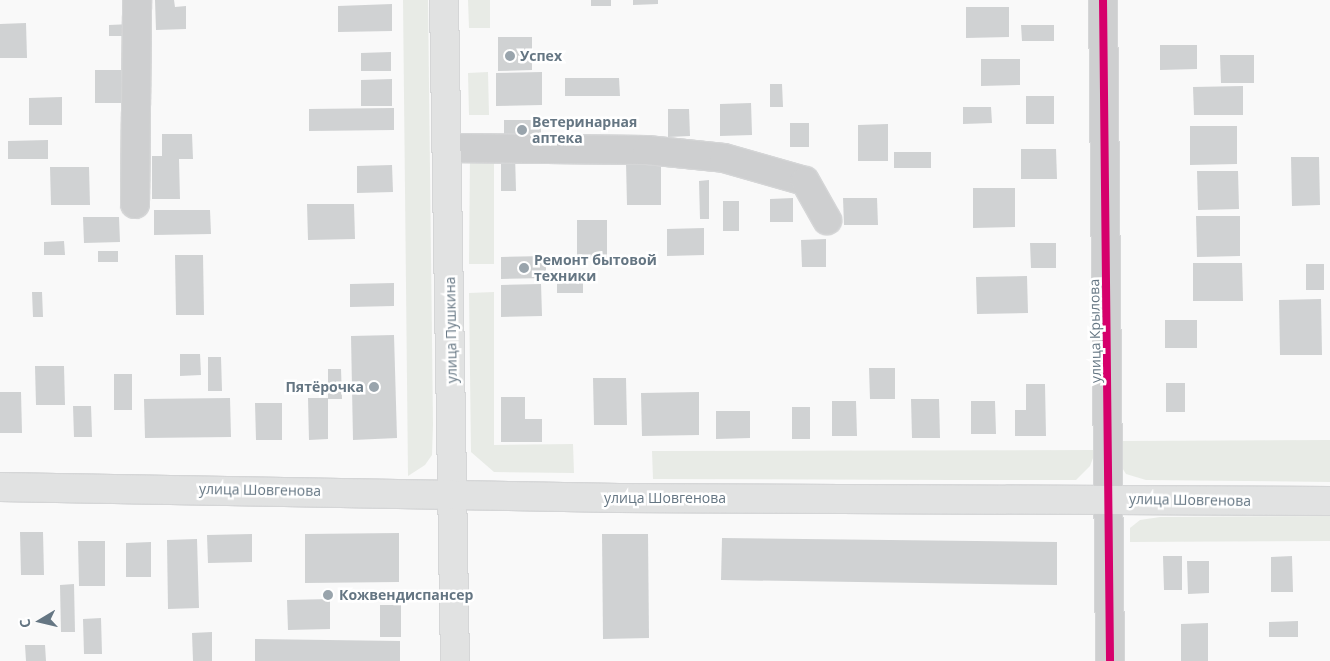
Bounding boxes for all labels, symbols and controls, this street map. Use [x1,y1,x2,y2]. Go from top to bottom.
place label: Успех [520,48,562,64]
marker: Успех [504,50,516,62]
place label: Ветеринарная аптека [532,114,637,146]
marker: Ветеринарная аптека [516,124,528,136]
place label: Ремонт бытовой техники [534,252,657,284]
marker: Ремонт бытовой техники [518,262,530,274]
street label: улица Пушкина [442,277,460,383]
street label: улица Крылова [1086,279,1104,383]
place label: Пятёрочка [285,379,364,395]
marker: Пятёрочка [368,381,380,393]
street label: улица Шовгенова [199,481,321,499]
street label: улица Шовгенова [604,490,726,506]
street label: улица Шовгенова [1129,491,1251,509]
place label: Кожвендиспансер [339,587,473,603]
marker: Кожвендиспансер [321,588,335,602]
north arrow [15,596,65,646]
text: С [15,618,35,629]

